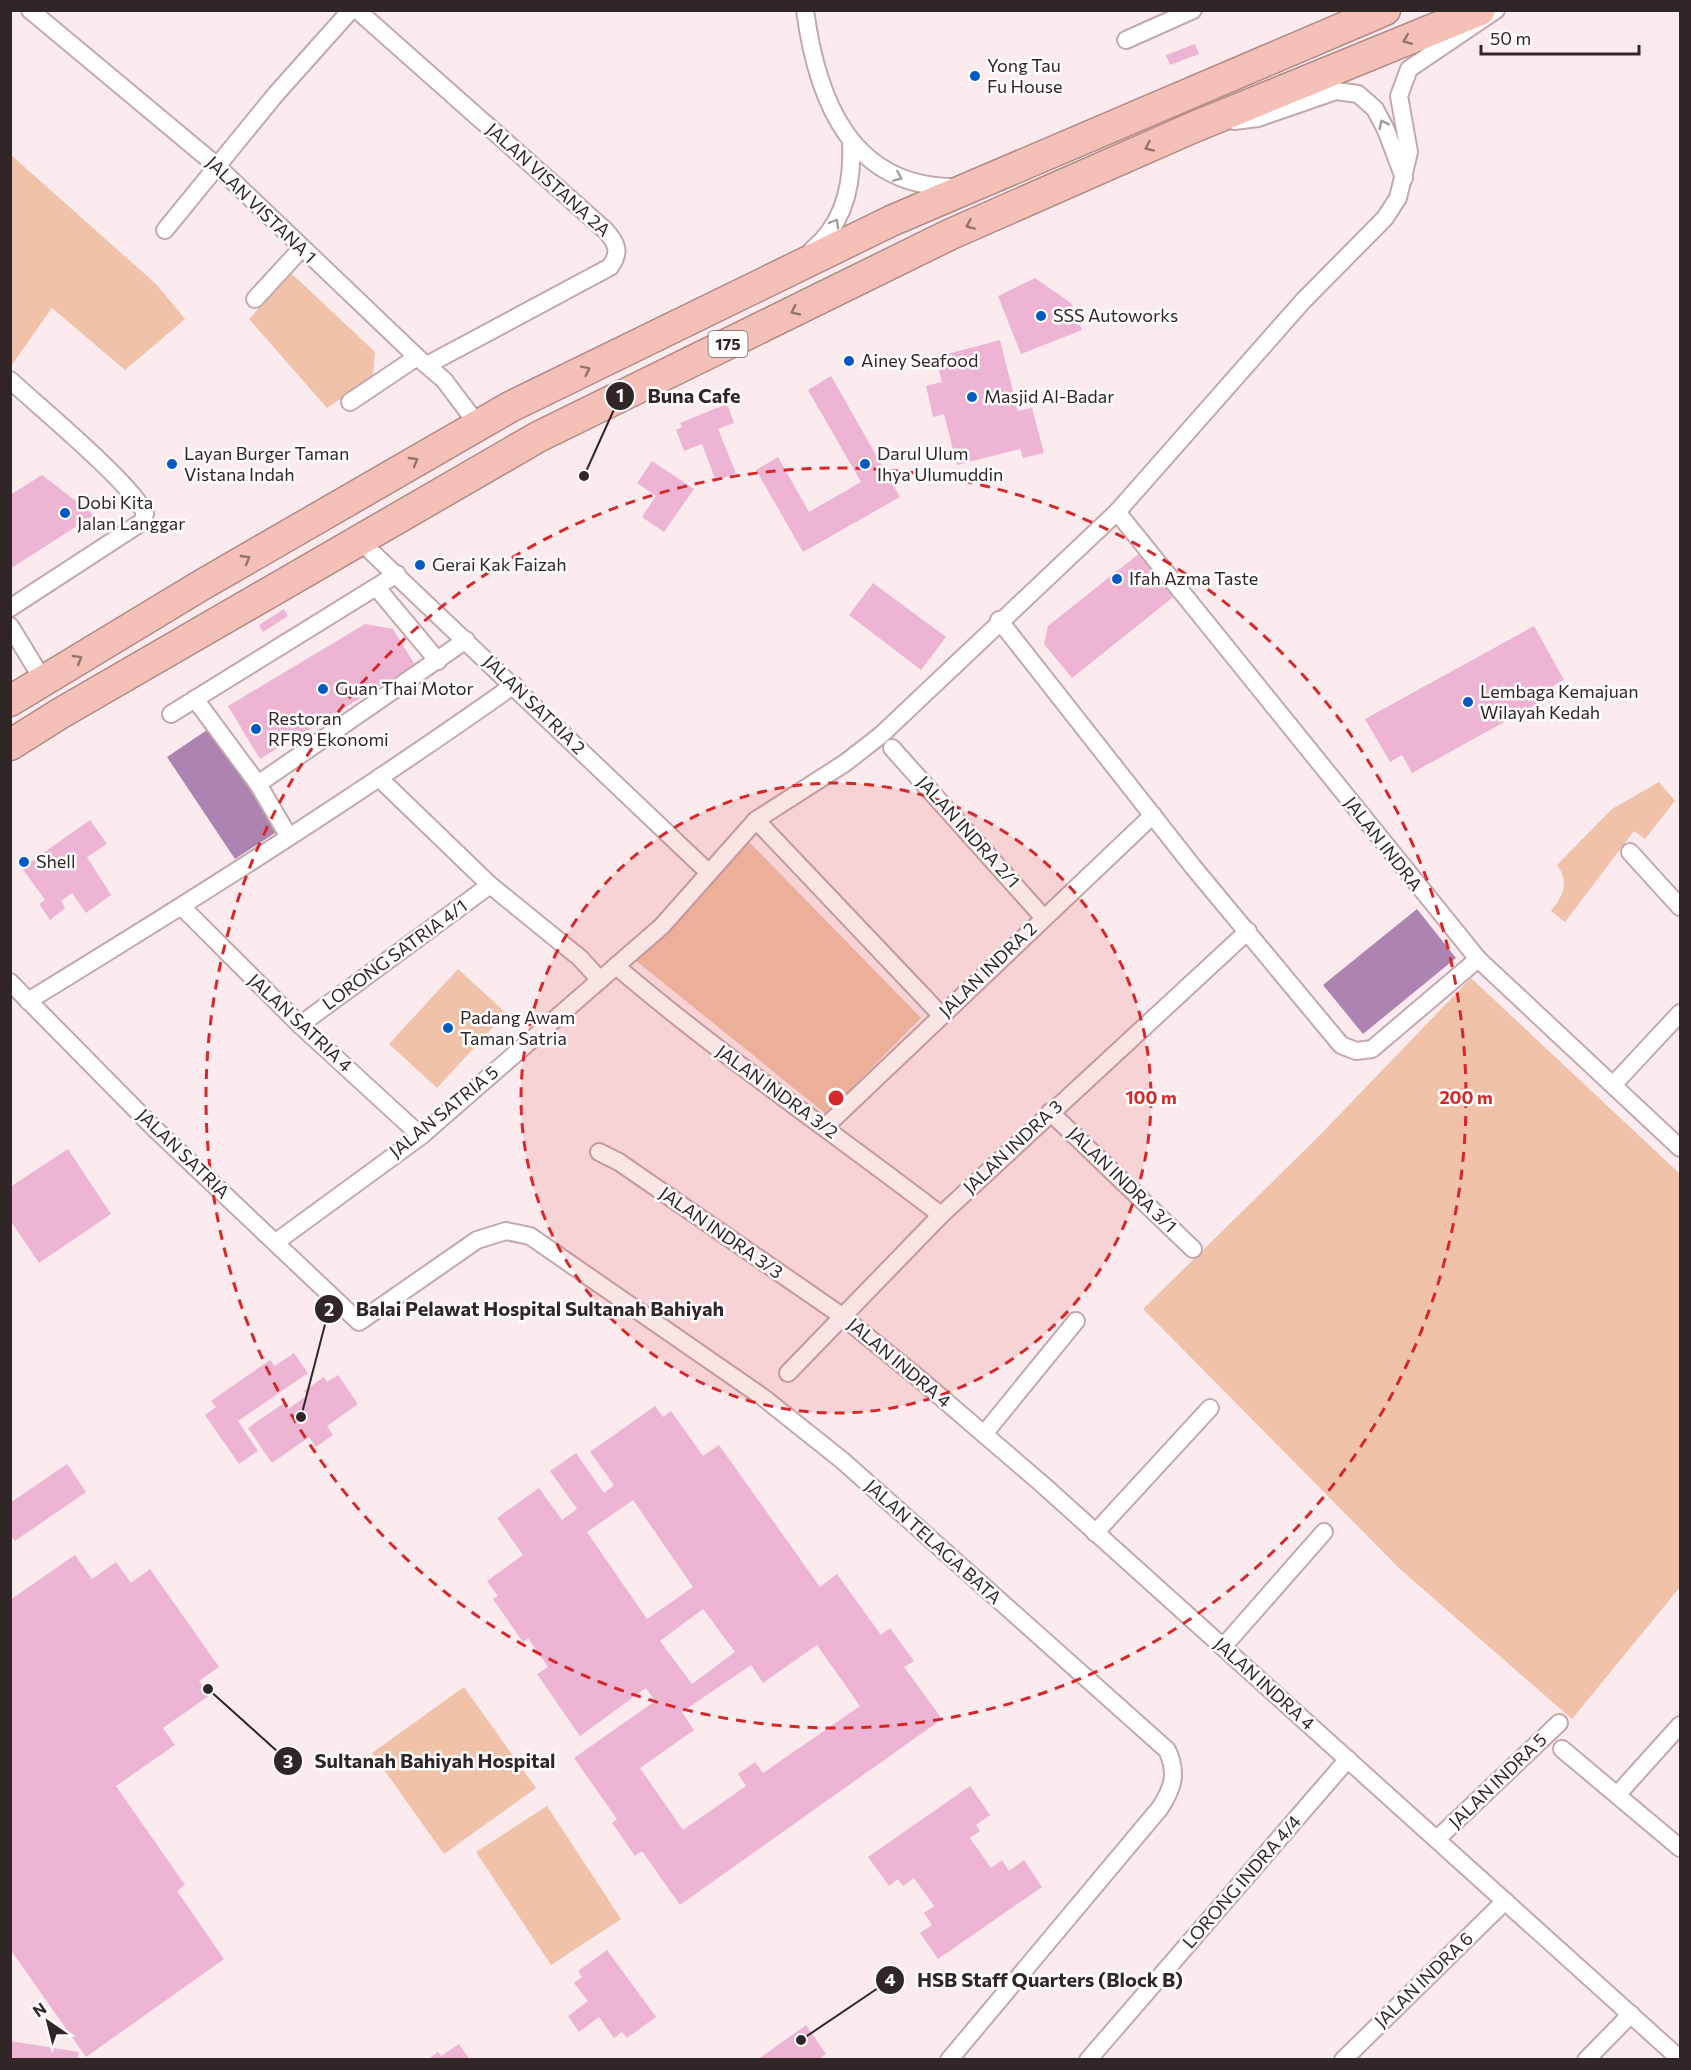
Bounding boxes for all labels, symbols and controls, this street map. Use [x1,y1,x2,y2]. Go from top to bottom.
scale bar [1481,18,1638,56]
text: 50 m [1490,27,1531,49]
one-way arrow [1402,33,1412,46]
place label: Yong Tau Fu House [987,54,1063,97]
marker: Yong Tau Fu House [968,69,982,83]
street label: JALAN VISTANA 2A [482,118,615,241]
one-way arrow [1379,120,1390,130]
one-way arrow [1144,139,1155,151]
street label: JALAN VISTANA 1 [202,151,321,267]
one-way arrow [892,170,903,182]
one-way arrow [966,218,977,230]
one-way arrow [828,219,839,229]
one-way arrow [791,304,802,316]
place label: SSS Autoworks [1053,304,1178,326]
marker: SSS Autoworks [1034,309,1048,323]
road number: 175 [708,331,748,357]
place label: Ainey Seafood [861,349,978,371]
marker: Ainey Seafood [842,354,856,368]
one-way arrow [580,365,591,377]
callout: Buna Cafe [605,377,753,415]
text: Buna Cafe [647,383,741,407]
text: 1 [616,384,624,406]
place label: Masjid Al-Badar [984,385,1114,407]
marker: Masjid Al-Badar [965,390,979,404]
place label: Layan Burger Taman Vistana Indah [184,442,349,485]
place label: Darul Ulum Ihya Ulumuddin [877,442,1003,485]
marker: Layan Burger Taman Vistana Indah [165,457,179,471]
one-way arrow [408,457,419,469]
marker: Darul Ulum Ihya Ulumuddin [858,457,872,471]
place label: Dobi Kita Jalan Langgar [77,491,185,534]
marker: Dobi Kita Jalan Langgar [58,506,72,520]
place label: Gerai Kak Faizah [432,553,567,575]
one-way arrow [240,555,250,566]
marker: Gerai Kak Faizah [413,558,427,572]
place label: Ifah Azma Taste [1129,567,1258,589]
marker: Ifah Azma Taste [1110,572,1124,586]
street label: JALAN SATRIA 2 [479,650,590,758]
one-way arrow [72,654,82,666]
place label: Guan Thai Motor [335,677,474,699]
place label: Lembaga Kemajuan Wilayah Kedah [1480,680,1638,723]
marker: Guan Thai Motor [316,682,330,696]
marker: Lembaga Kemajuan Wilayah Kedah [1461,695,1475,709]
place label: Restoran RFR9 Ekonomi [268,707,389,750]
marker: Restoran RFR9 Ekonomi [249,722,263,736]
street label: JALAN INDRA 2/1 [913,771,1025,892]
street label: JALAN INDRA [1340,792,1427,895]
place label: Shell [36,850,76,872]
marker: Shell [17,855,31,869]
street label: LORONG SATRIA 4/1 [318,894,471,1014]
street label: JALAN INDRA 2 [934,917,1041,1021]
street label: JALAN SATRIA 4 [244,968,357,1076]
place label: Padang Awam Taman Satria [460,1006,575,1049]
marker: Padang Awam Taman Satria [441,1021,455,1035]
street label: JALAN INDRA 3/2 [712,1040,843,1143]
street label: JALAN SATRIA 5 [385,1061,502,1162]
text: 100 m [1125,1086,1177,1108]
text: 200 m [1439,1086,1493,1108]
centre of rings [826,1088,846,1108]
street label: JALAN INDRA 3 [958,1095,1066,1198]
street label: JALAN SATRIA [133,1104,234,1203]
street label: JALAN INDRA 3/1 [1064,1122,1182,1237]
street label: JALAN INDRA 3/3 [656,1181,787,1283]
callout: Balai Pelawat Hospital Sultanah Bahiyah [314,1290,736,1328]
text: Balai Pelawat Hospital Sultanah Bahiyah [356,1296,724,1320]
text: 2 [324,1298,334,1320]
street label: JALAN INDRA 4 [844,1313,956,1412]
street label: JALAN TELAGA BATA [861,1474,1006,1608]
street label: JALAN INDRA 4 [1210,1632,1320,1734]
street label: JALAN INDRA 5 [1444,1728,1551,1832]
callout: Sultanah Bahiyah Hospital [273,1742,567,1780]
text: Sultanah Bahiyah Hospital [315,1748,555,1772]
text: 3 [283,1750,293,1772]
street label: LORONG INDRA 4/4 [1177,1810,1305,1952]
street label: JALAN INDRA 6 [1370,1927,1477,2032]
callout: HSB Staff Quarters (Block B) [875,1961,1195,1999]
text: HSB Staff Quarters (Block B) [917,1967,1183,1991]
text: 4 [884,1968,896,1990]
north arrow [18,1992,78,2052]
text: N [29,1998,49,2021]

